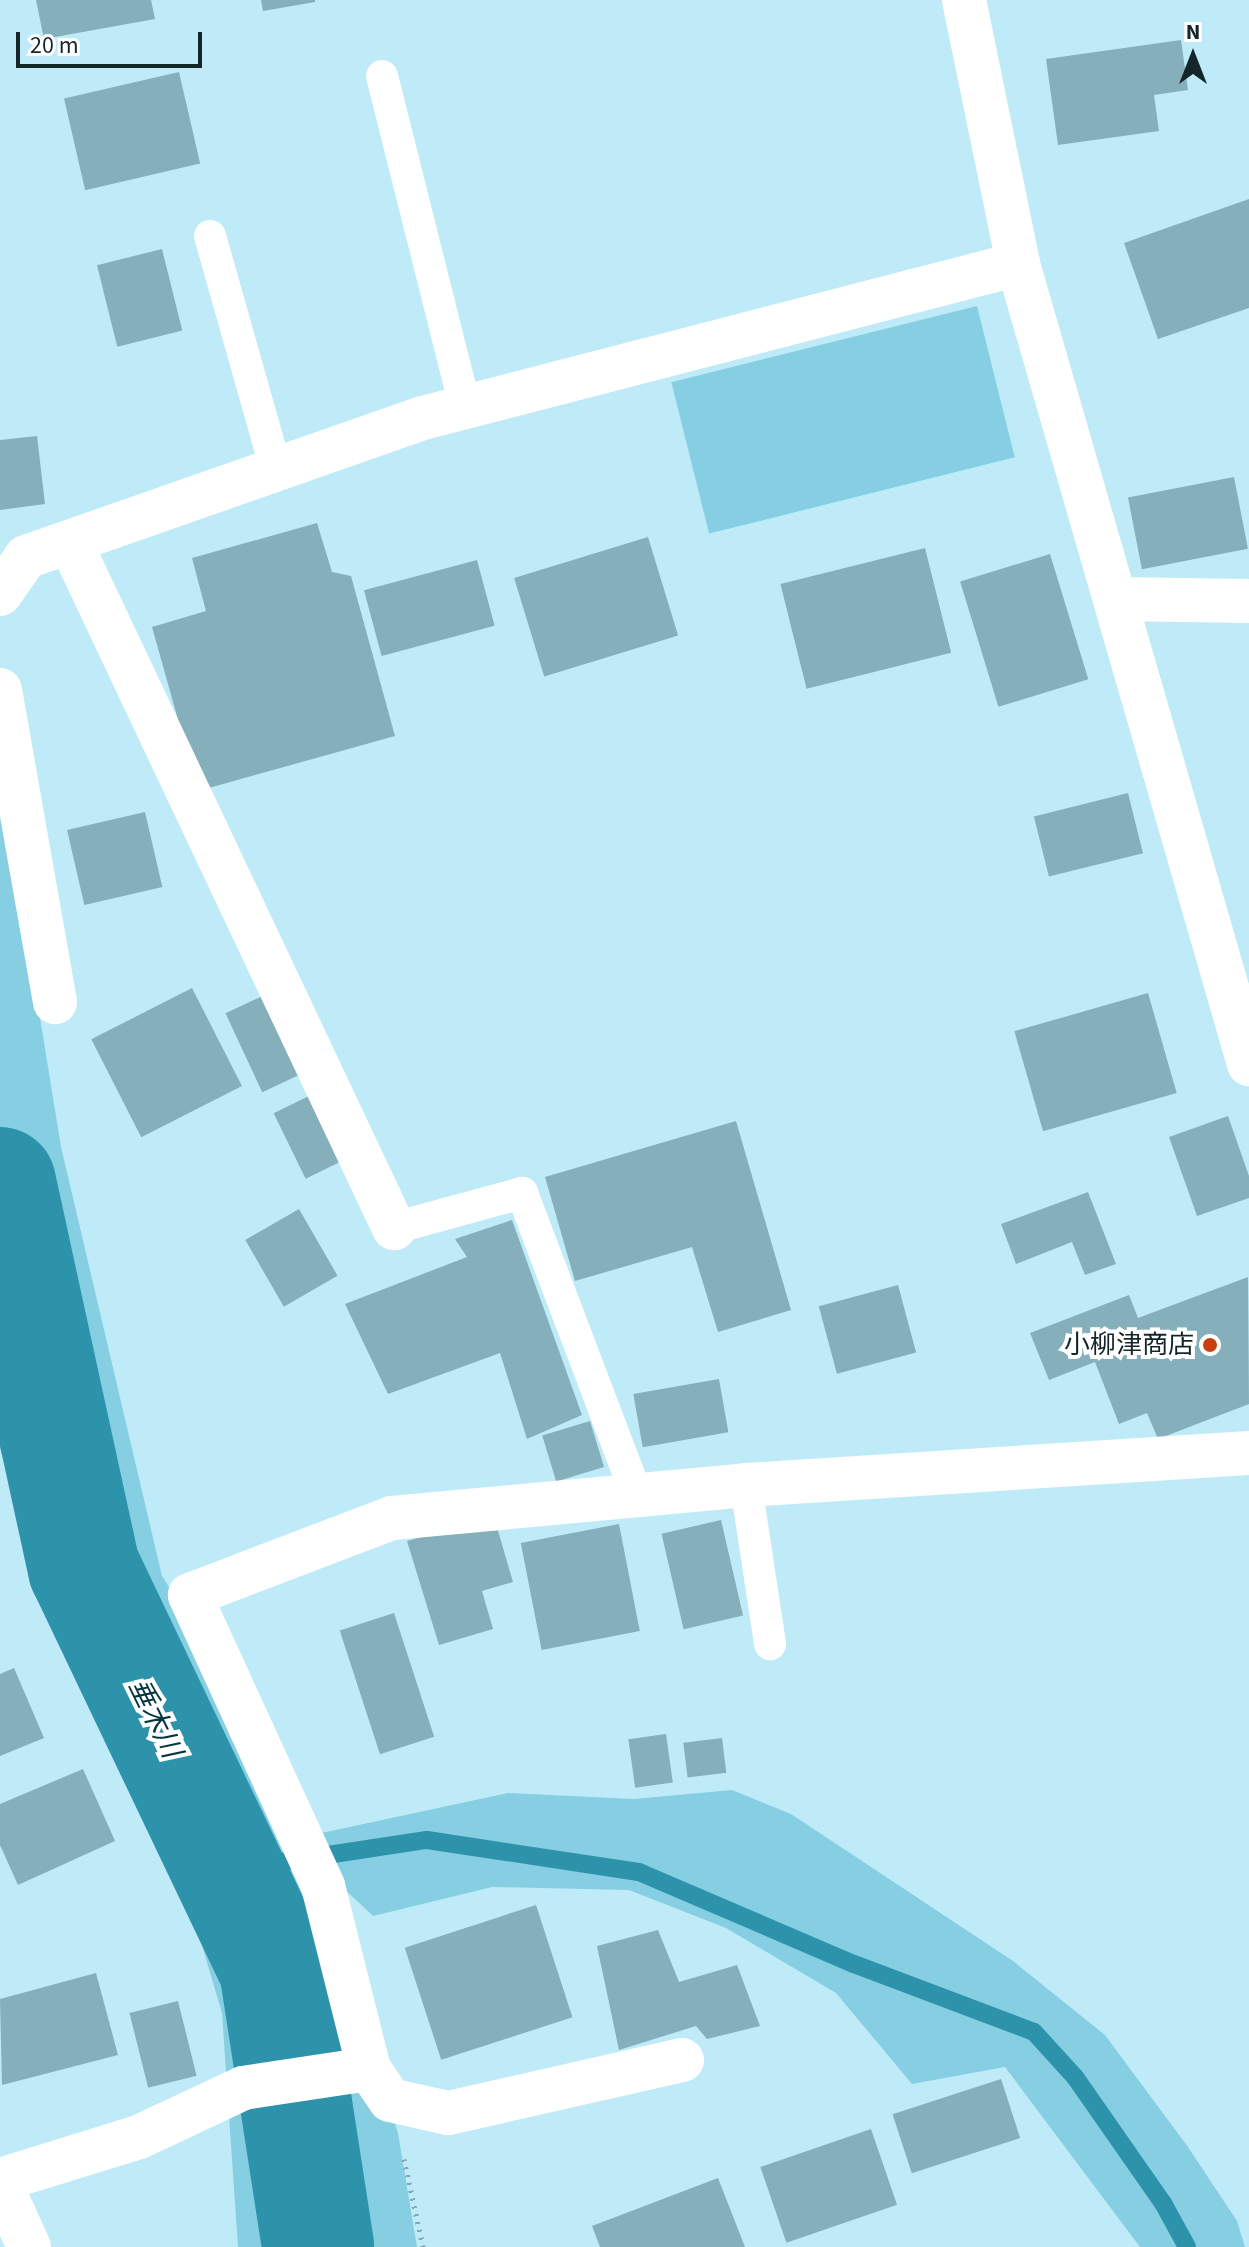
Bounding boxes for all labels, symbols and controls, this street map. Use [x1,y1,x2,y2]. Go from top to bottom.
scale bar [20,16,206,66]
north arrow [1153,16,1233,96]
text: N [1186,16,1200,48]
text: 20 m [30,28,79,63]
place label: 小柳津商店 [1064,1329,1194,1361]
marker: 小柳津商店 [1201,1336,1219,1354]
water label: 垂木川 [121,1673,189,1763]

